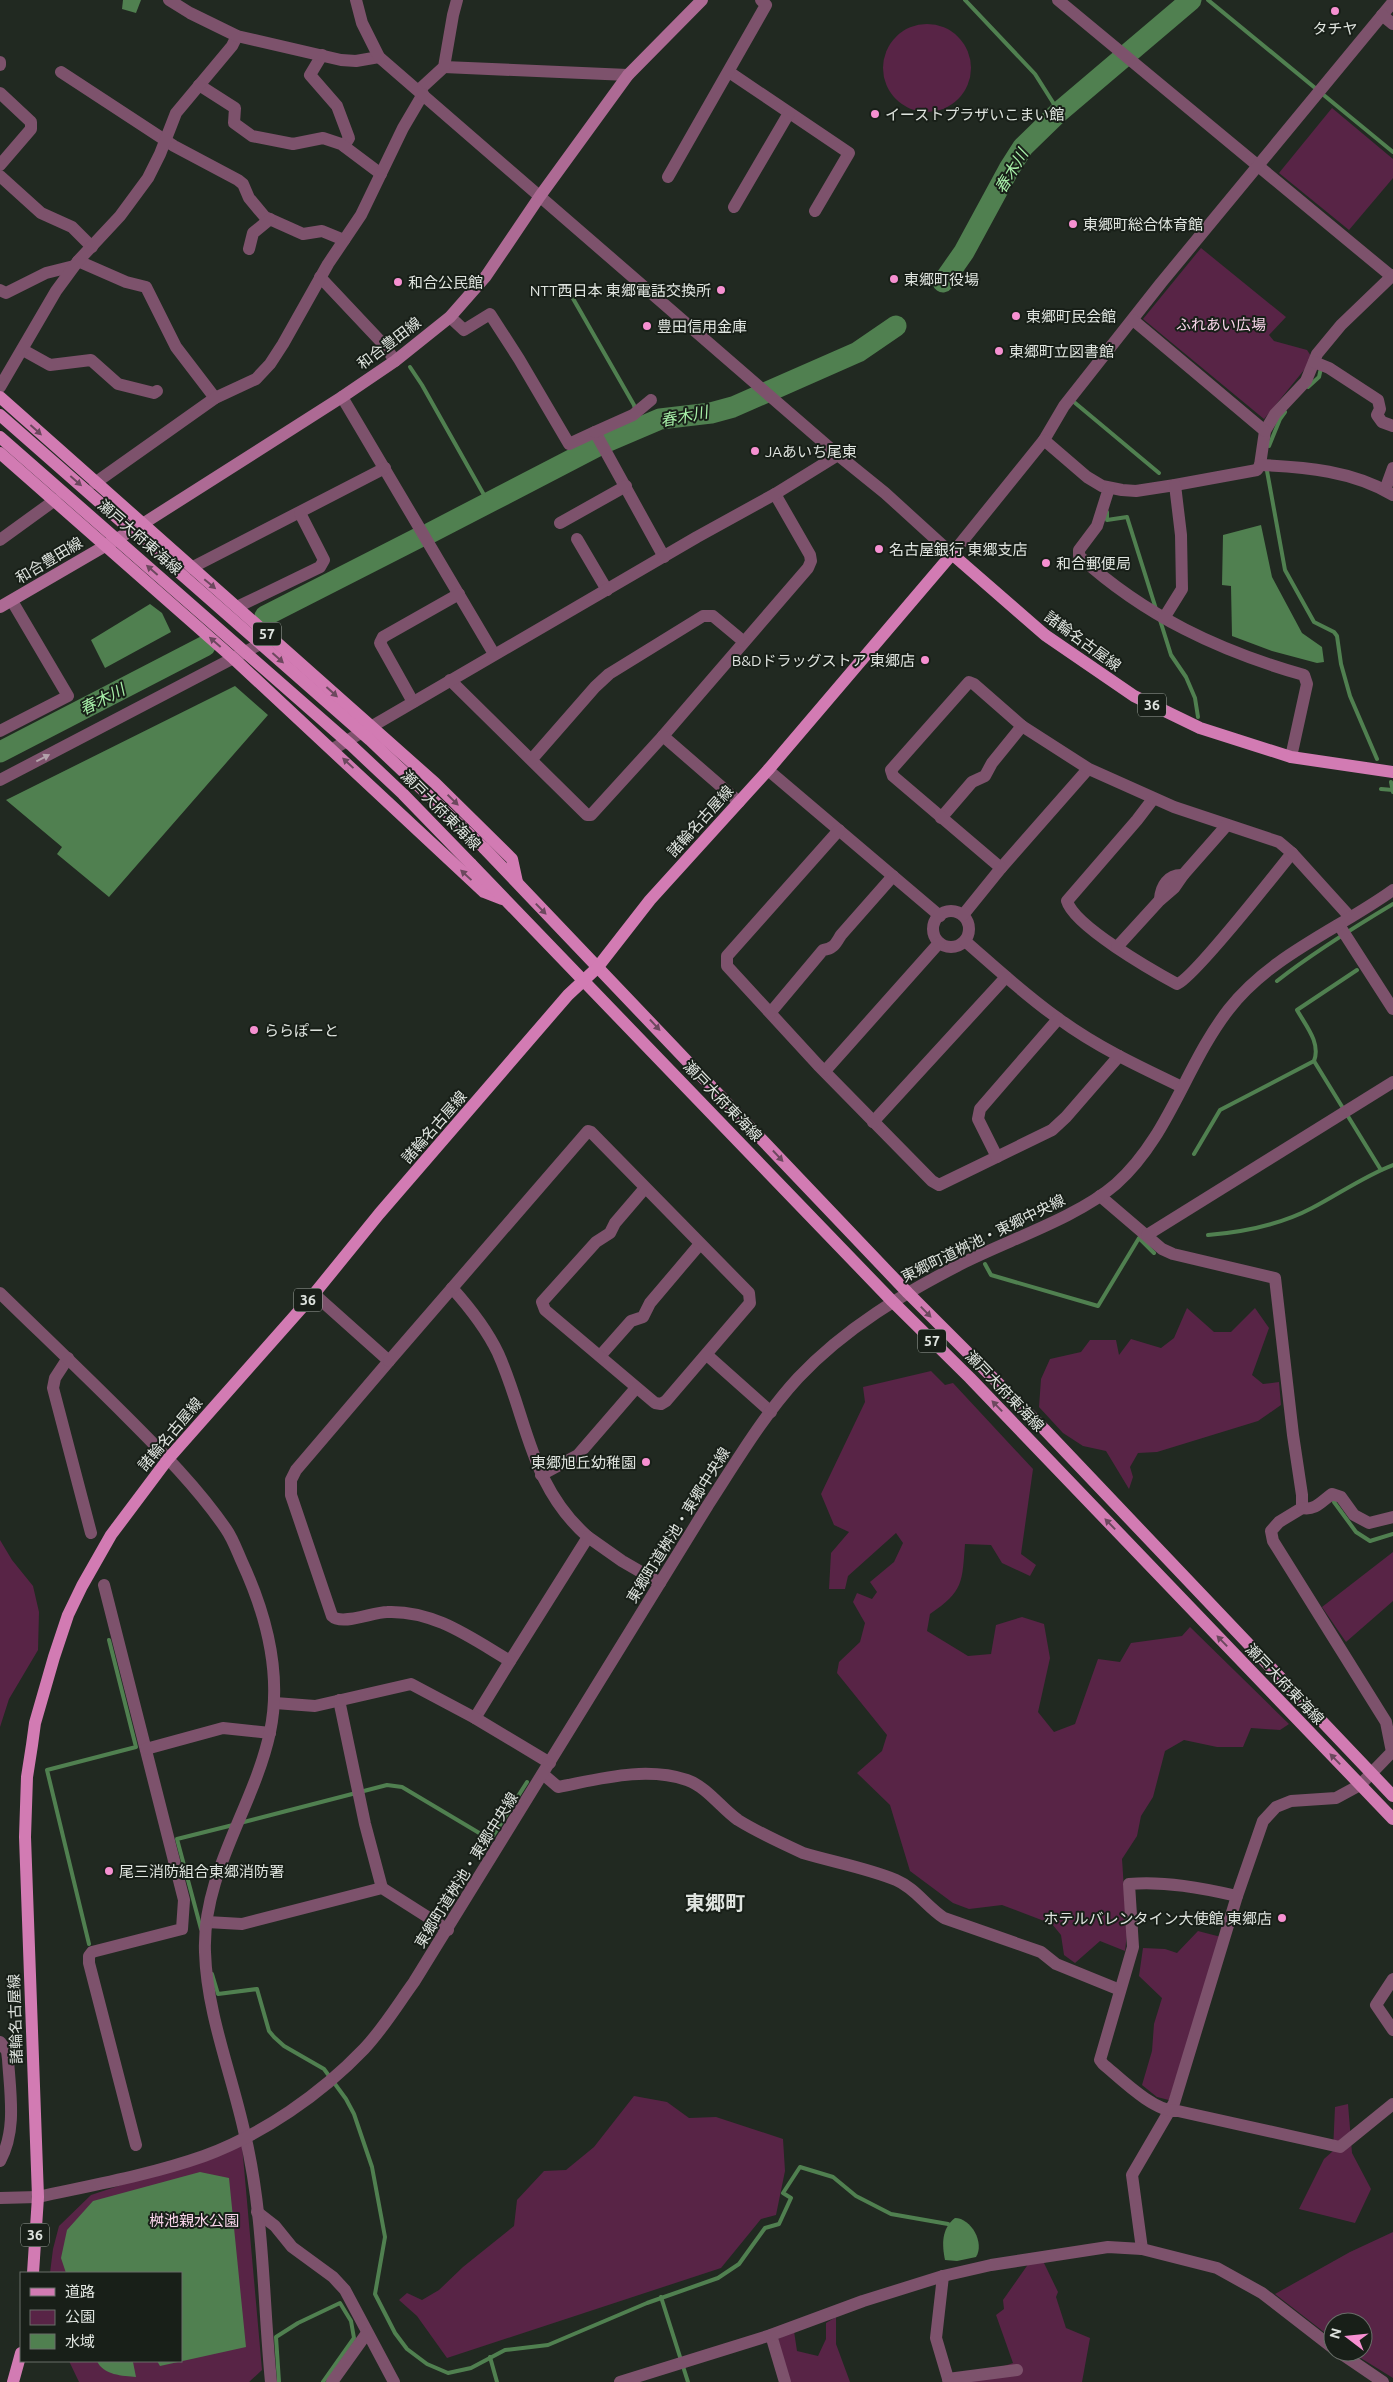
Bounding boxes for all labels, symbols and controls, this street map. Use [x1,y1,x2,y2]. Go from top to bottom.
marker: タチヤ [1329,5,1341,17]
place label: タチヤ [1312,20,1358,37]
place label: イーストプラザいこまい館 [885,106,1064,123]
marker: イーストプラザいこまい館 [869,108,881,120]
water label: 春木川 [991,144,1032,196]
place label: 東郷町総合体育館 [1083,216,1203,233]
marker: 東郷町総合体育館 [1067,218,1079,230]
place label: 東郷町役場 [904,271,979,288]
marker: 東郷町役場 [888,273,900,285]
place label: 和合公民館 [408,274,483,291]
marker: 和合公民館 [392,276,404,288]
place label: NTT西日本 東郷電話交換所 [530,282,711,299]
marker: NTT西日本 東郷電話交換所 [715,284,727,296]
place label: 東郷町民会館 [1026,308,1116,325]
marker: 東郷町民会館 [1010,310,1022,322]
street label: 和合豊田線 [354,314,424,372]
park label: ふれあい広場 [1176,316,1266,333]
place label: 豊田信用金庫 [657,318,747,335]
marker: 豊田信用金庫 [641,320,653,332]
place label: 東郷町立図書館 [1009,343,1114,360]
marker: 東郷町立図書館 [993,345,1005,357]
water label: 春木川 [659,402,711,429]
one-way arrow [30,424,42,436]
place label: JAあいち尾東 [765,443,857,460]
marker: JAあいち尾東 [749,445,761,457]
one-way arrow [70,476,83,487]
street label: 瀬戸大府東海線 [95,496,185,578]
street label: 和合豊田線 [12,533,86,587]
place label: 名古屋銀行 東郷支店 [889,541,1027,558]
marker: 名古屋銀行 東郷支店 [873,543,885,555]
place label: 和合郵便局 [1056,555,1131,572]
marker: 和合郵便局 [1040,557,1052,569]
one-way arrow [146,564,159,575]
one-way arrow [204,578,216,590]
street label: 諸輪名古屋線 [1042,608,1124,674]
road number: 57 [253,622,281,646]
one-way arrow [210,636,222,648]
one-way arrow [271,652,284,663]
place label: B&Dドラッグストア 東郷店 [732,652,915,669]
marker: B&Dドラッグストア 東郷店 [919,654,931,666]
water label: 春木川 [77,679,129,718]
one-way arrow [325,686,337,698]
road number: 36 [1138,694,1166,716]
one-way arrow [36,754,51,762]
one-way arrow [342,757,354,769]
street label: 瀬戸大府東海線 [398,767,484,853]
street label: 諸輪名古屋線 [664,782,736,860]
one-way arrow [447,794,459,806]
one-way arrow [461,869,473,881]
one-way arrow [535,903,547,915]
one-way arrow [648,1019,660,1031]
place label: ららぽーと [264,1022,339,1039]
marker: ららぽーと [248,1024,260,1036]
street label: 瀬戸大府東海線 [680,1057,766,1145]
street label: 諸輪名古屋線 [398,1087,470,1167]
one-way arrow [772,1150,784,1162]
street label: 東郷町道桝池・東郷中央線 [898,1191,1068,1285]
road number: 36 [294,1288,322,1312]
one-way arrow [920,1306,932,1318]
road number: 57 [918,1330,946,1352]
street label: 瀬戸大府東海線 [962,1347,1048,1435]
street label: 諸輪名古屋線 [135,1394,205,1474]
one-way arrow [992,1401,1004,1413]
street label: 東郷町道桝池・東郷中央線 [623,1444,733,1606]
place label: 東郷旭丘幼稚園 [531,1454,636,1471]
marker: 東郷旭丘幼稚園 [640,1456,652,1468]
one-way arrow [1104,1518,1116,1530]
one-way arrow [1216,1635,1228,1647]
street label: 瀬戸大府東海線 [1242,1640,1328,1728]
one-way arrow [1329,1753,1341,1765]
street label: 東郷町道桝池・東郷中央線 [411,1789,521,1951]
place label: 尾三消防組合東郷消防署 [119,1863,284,1880]
marker: 尾三消防組合東郷消防署 [103,1865,115,1877]
district label: 東郷町 [685,1891,745,1914]
place label: ホテルバレンタイン大使館 東郷店 [1044,1910,1272,1927]
marker: ホテルバレンタイン大使館 東郷店 [1276,1912,1288,1924]
street label: 諸輪名古屋線 [5,1974,25,2064]
park label: 桝池親水公園 [149,2212,239,2229]
road number: 36 [21,2224,49,2246]
legend [20,2272,182,2362]
text: 道路 [65,2283,95,2300]
text: 公園 [65,2308,95,2325]
north arrow [1323,2312,1373,2362]
text: N [1326,2326,1345,2341]
text: 水域 [65,2333,95,2350]

